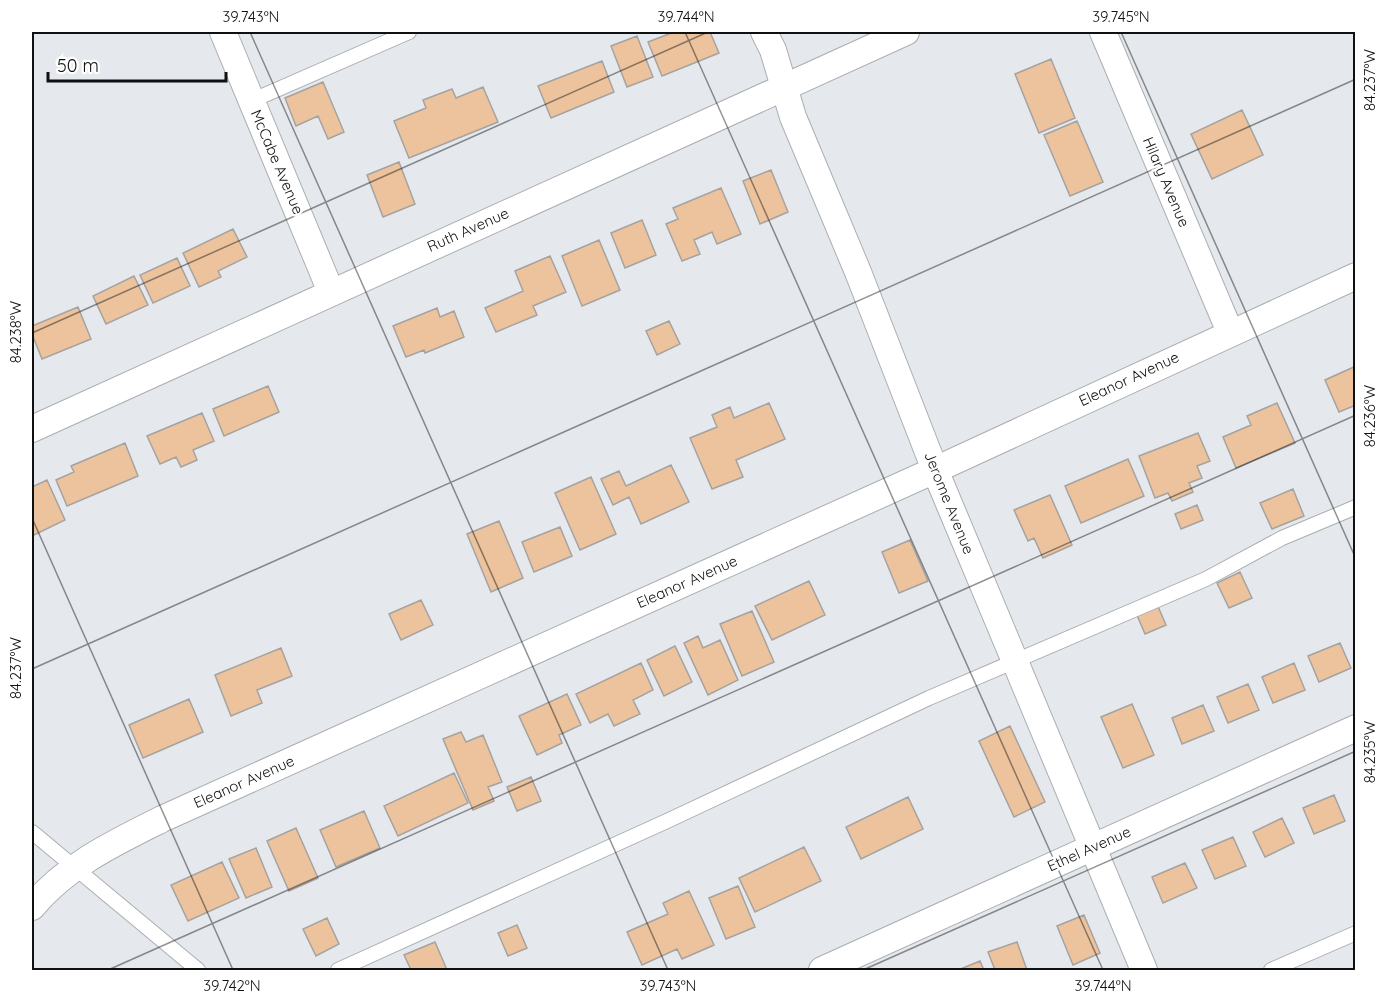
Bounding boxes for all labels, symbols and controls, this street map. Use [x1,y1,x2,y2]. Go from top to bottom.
text: 39.743°N [222,7,280,26]
text: 39.744°N [657,7,715,26]
text: 39.745°N [1092,7,1150,26]
scale bar [48,45,226,83]
text: 84.237°W [1360,48,1379,111]
text: 50 m [57,54,99,77]
street label: McCabe Avenue [247,107,308,217]
street label: Hilary Avenue [1139,134,1194,230]
street label: Ruth Avenue [424,203,512,256]
text: 84.238°W [6,300,25,363]
street label: Eleanor Avenue [1076,347,1182,410]
text: 84.236°W [1360,384,1379,447]
street label: Jerome Avenue [920,449,979,557]
street label: Eleanor Avenue [633,551,740,612]
text: 84.237°W [6,636,25,699]
text: 84.235°W [1360,720,1379,783]
street label: Eleanor Avenue [190,751,297,812]
street label: Ethel Avenue [1044,822,1134,875]
text: 39.742°N [203,976,261,995]
text: 39.743°N [639,976,697,995]
text: 39.744°N [1074,976,1132,995]

